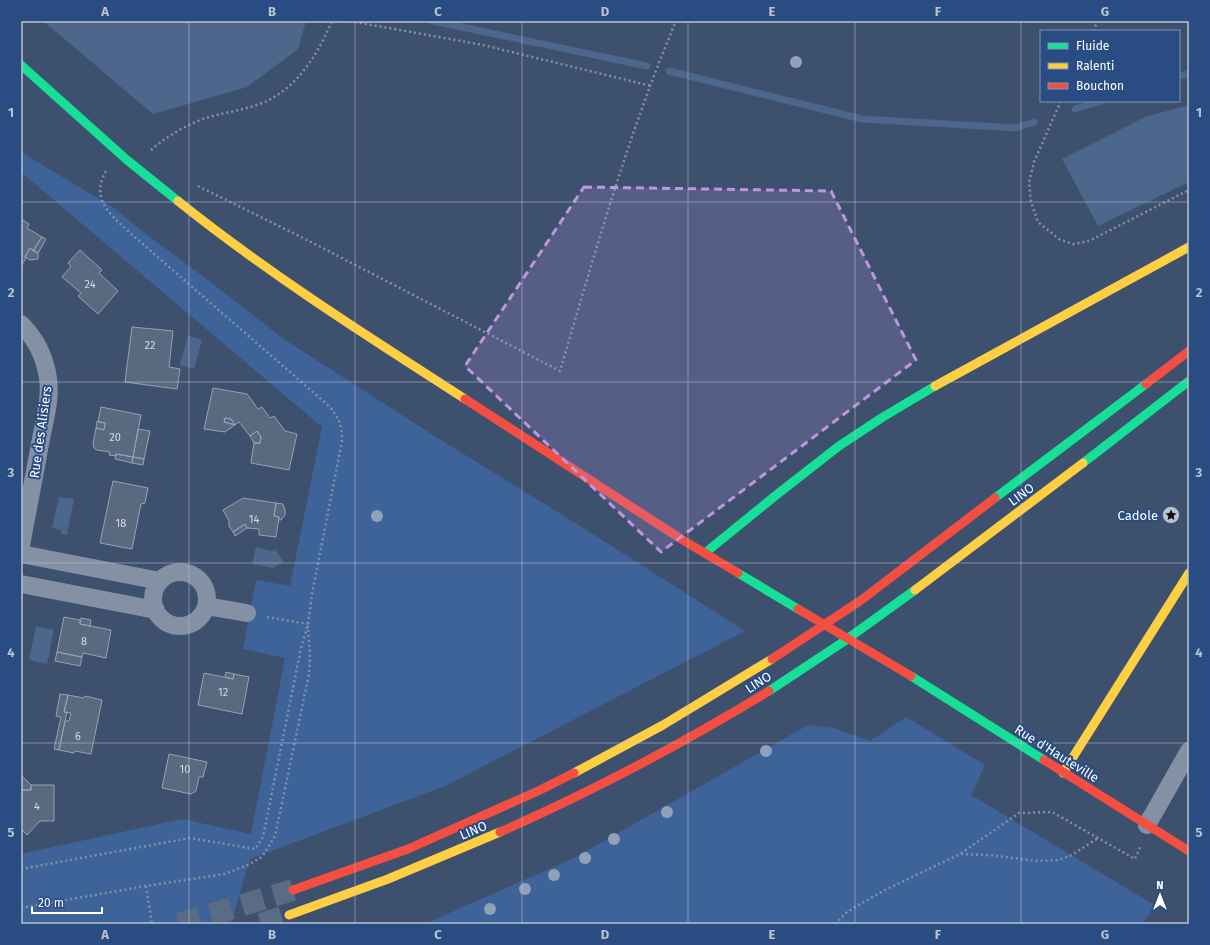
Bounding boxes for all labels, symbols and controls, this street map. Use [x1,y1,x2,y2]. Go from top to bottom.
text: A [100,4,109,19]
text: B [268,4,276,19]
text: C [434,4,442,19]
text: D [601,4,610,19]
text: E [769,4,776,19]
text: F [935,4,942,19]
text: G [1101,4,1109,19]
legend [1040,30,1180,102]
text: Fluide [1076,39,1109,53]
text: Ralenti [1076,59,1114,73]
text: Bouchon [1076,79,1124,93]
text: 1 [8,105,14,120]
text: 1 [1196,105,1202,120]
house number: 24 [85,278,96,291]
text: 2 [8,285,15,300]
text: 2 [1196,285,1203,300]
house number: 22 [145,339,155,352]
street label: Rue des Alisiers [27,385,54,479]
house number: 20 [109,431,121,444]
text: 3 [7,465,15,480]
text: 3 [1195,465,1203,480]
street label: LINO [1006,480,1037,509]
place icon: Cadole [1161,505,1181,525]
place label: Cadole [1118,508,1158,523]
house number: 14 [249,513,259,526]
house number: 18 [116,517,126,530]
house number: 8 [81,635,87,648]
text: 4 [7,645,15,660]
text: 4 [1195,645,1203,660]
street label: LINO [742,668,774,696]
house number: 12 [218,686,228,699]
street label: Rue d'Hauteville [1012,722,1102,785]
house number: 6 [75,730,81,743]
house number: 10 [180,763,190,776]
house number: 4 [34,800,40,813]
street label: LINO [457,818,489,843]
text: 5 [8,825,15,840]
text: 5 [1196,825,1203,840]
north arrow [1140,875,1180,915]
text: N [1156,879,1164,892]
scale bar [32,889,102,915]
text: 20 m [38,896,64,910]
text: A [100,927,109,942]
text: B [268,927,276,942]
text: C [434,927,442,942]
text: D [601,927,610,942]
text: E [769,927,776,942]
text: F [935,927,942,942]
text: G [1101,927,1109,942]

